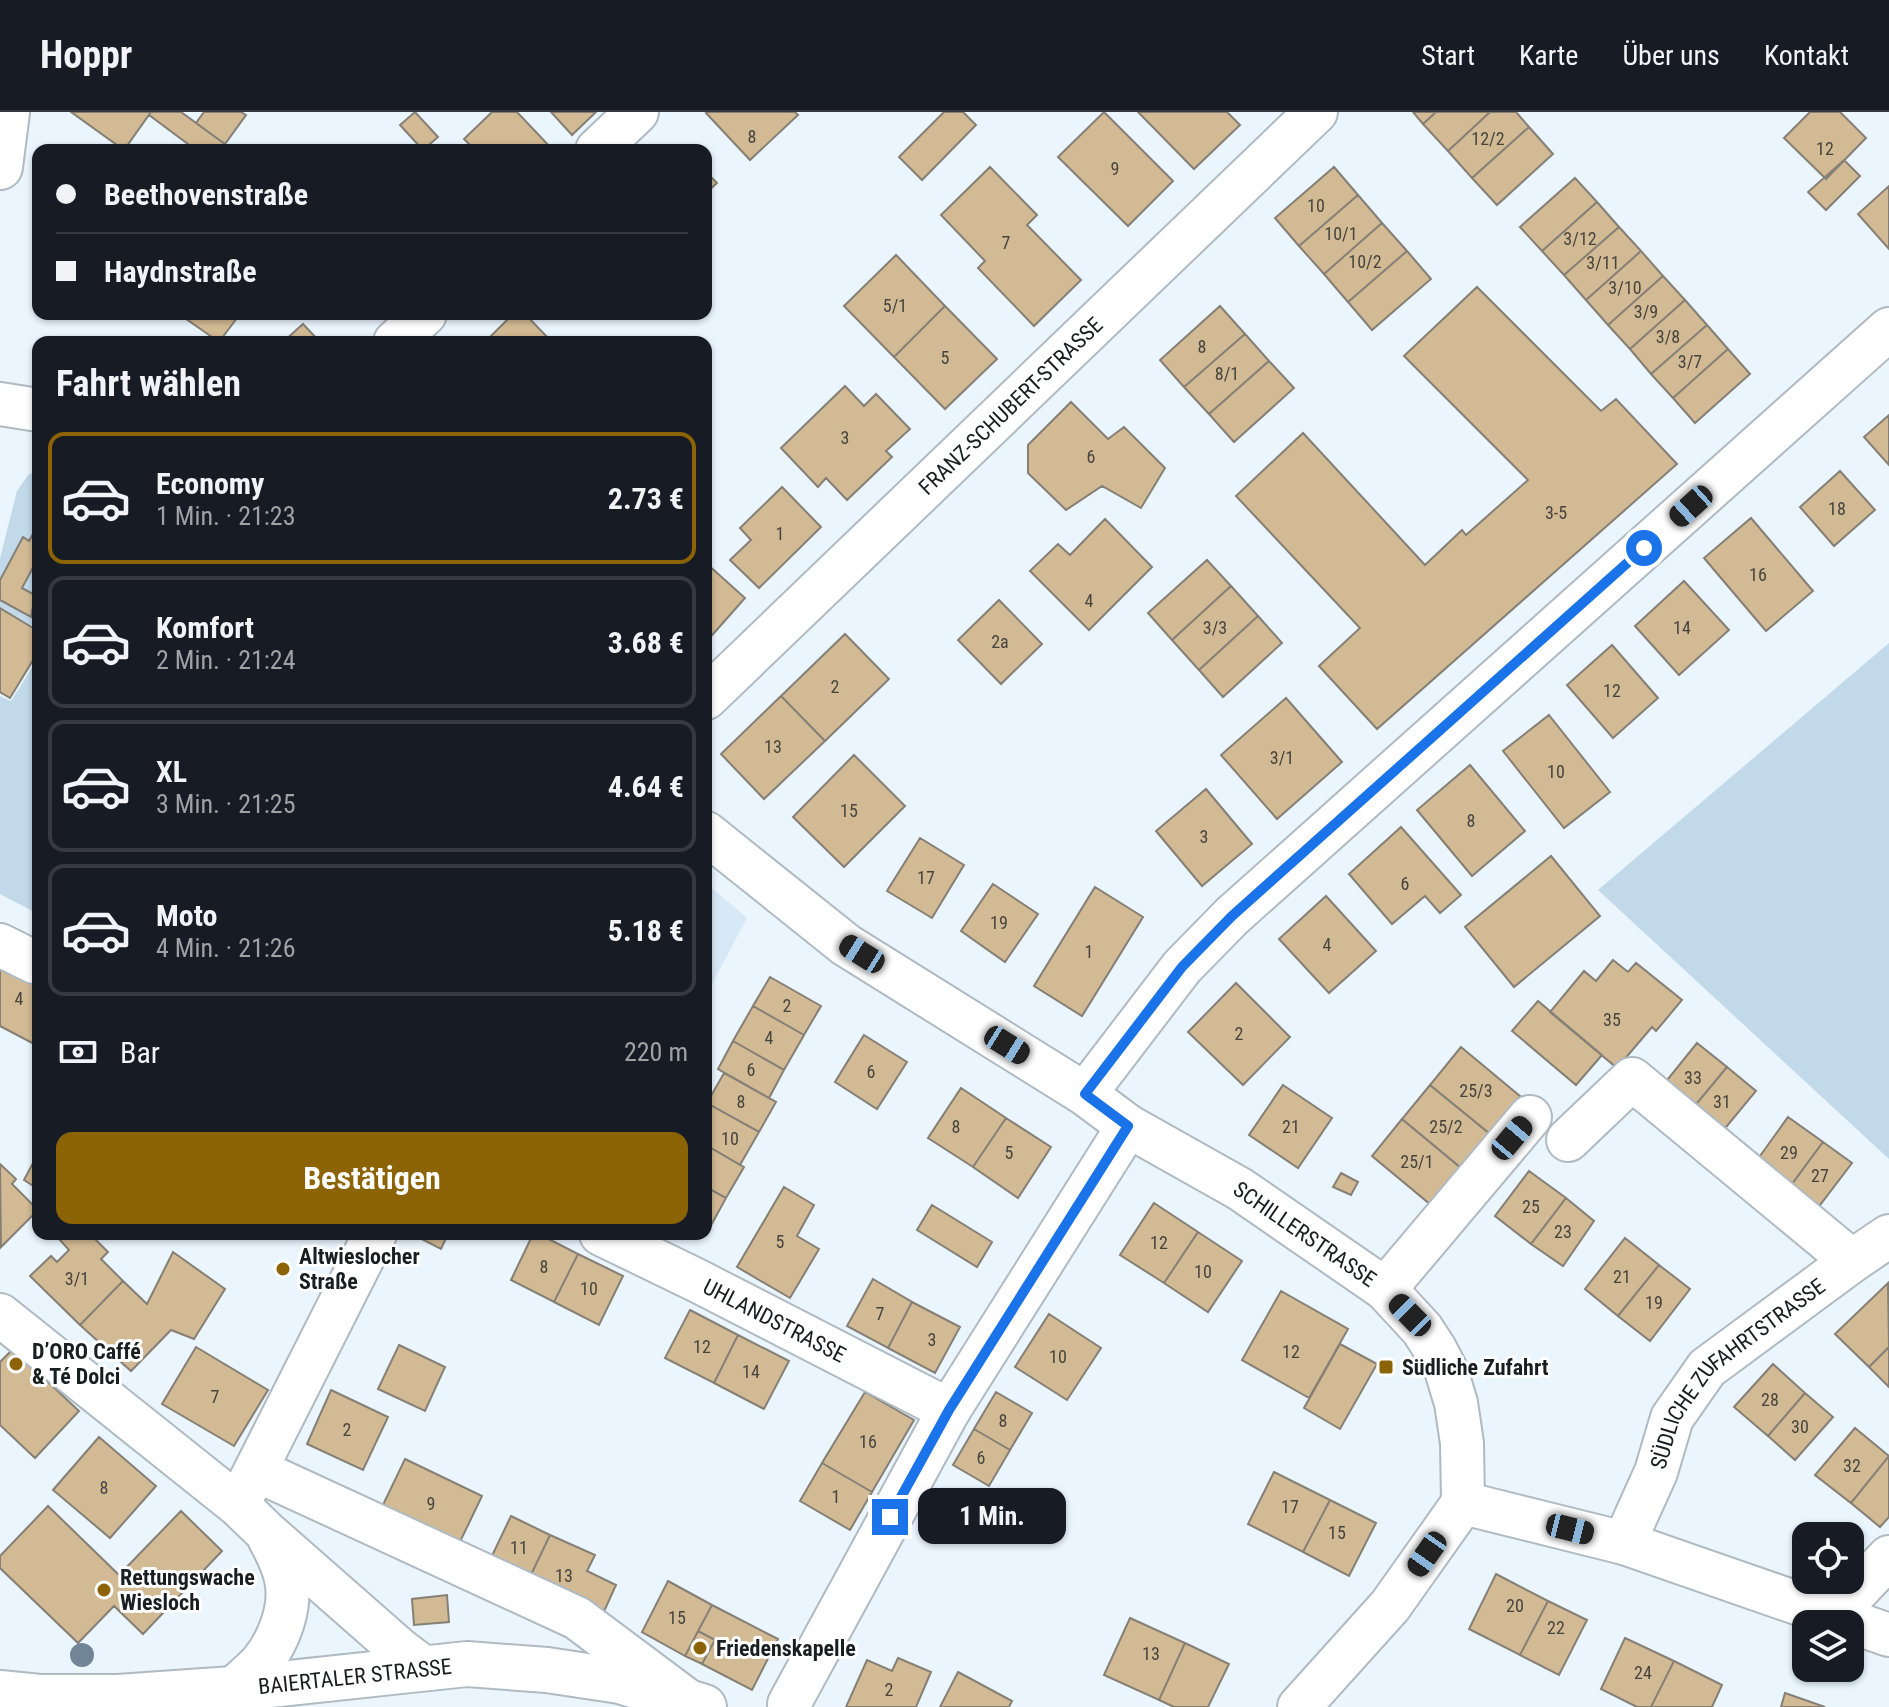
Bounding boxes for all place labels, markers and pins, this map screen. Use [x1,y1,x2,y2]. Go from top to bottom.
place label: Altwieslocher Straße [299,1244,420,1294]
marker: Altwieslocher Straße [274,1260,292,1278]
place label: D’ORO Caffé & Té Dolci [32,1339,141,1389]
marker: D’ORO Caffé & Té Dolci [7,1355,25,1373]
place label: Südliche Zufahrt [1402,1355,1549,1380]
marker: Südliche Zufahrt [1377,1358,1395,1376]
place label: Rettungswache Wiesloch [120,1565,255,1615]
marker: Rettungswache Wiesloch [95,1581,113,1599]
place label: Friedenskapelle [716,1636,856,1661]
marker: Friedenskapelle [691,1639,709,1657]

